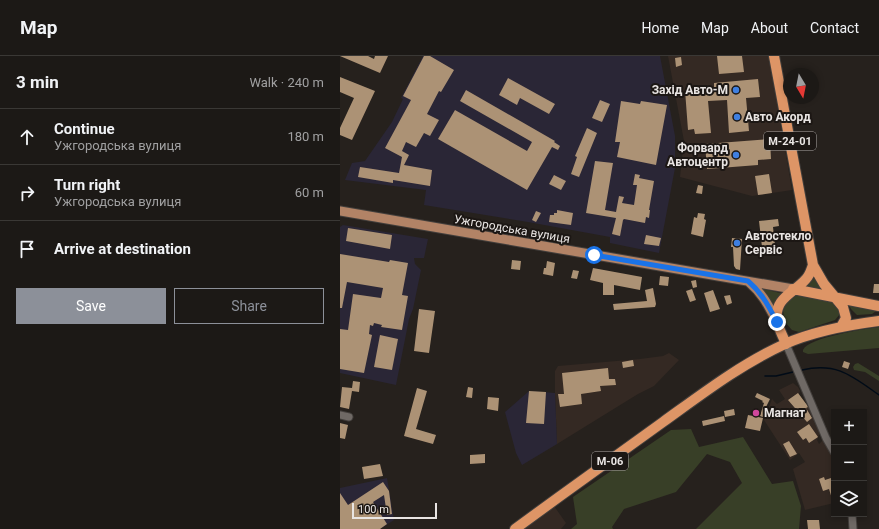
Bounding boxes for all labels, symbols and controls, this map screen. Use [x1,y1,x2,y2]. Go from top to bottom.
text: Map [20,16,58,39]
text: Home [641,20,679,36]
text: Map [701,20,729,36]
text: About [751,20,788,36]
text: Contact [810,20,859,36]
north arrow [783,68,819,104]
text: 3 min [16,72,59,92]
text: Walk · 240 m [249,75,324,90]
place label: Захід Авто-М [652,83,728,97]
marker: Захід Авто-М [731,85,741,95]
place label: Авто Акорд [745,110,811,124]
marker: Авто Акорд [732,112,742,122]
text: Continue [54,120,115,138]
icon: ahead [16,126,38,148]
text: 180 m [287,129,324,144]
road number: М-24-01 [764,132,816,150]
text: Ужгородська вулиця [54,138,181,153]
place label: Форвард Автоцентр [667,141,728,169]
marker: Форвард Автоцентр [731,150,741,160]
text: Turn right [54,176,120,194]
icon: right [16,182,38,204]
text: 60 m [295,185,324,200]
text: Ужгородська вулиця [54,194,181,209]
street label: Ужгородська вулиця [453,212,571,246]
place label: Автостекло Сервіс [745,229,811,257]
icon: arrive [16,238,38,260]
marker: Автостекло Сервіс [732,238,742,248]
text: Arrive at destination [54,240,191,258]
route start [585,246,603,264]
button: Save [16,288,166,324]
button: Share [174,288,324,324]
route end [768,313,786,331]
place label: Магнат [764,406,805,420]
marker: Магнат [751,408,761,418]
map controls [831,409,867,517]
button: + [831,409,867,445]
button: − [831,445,867,481]
road number: М-06 [592,452,628,470]
button: layers [831,481,867,517]
scale bar [352,501,437,520]
text: 100 m [358,503,389,516]

